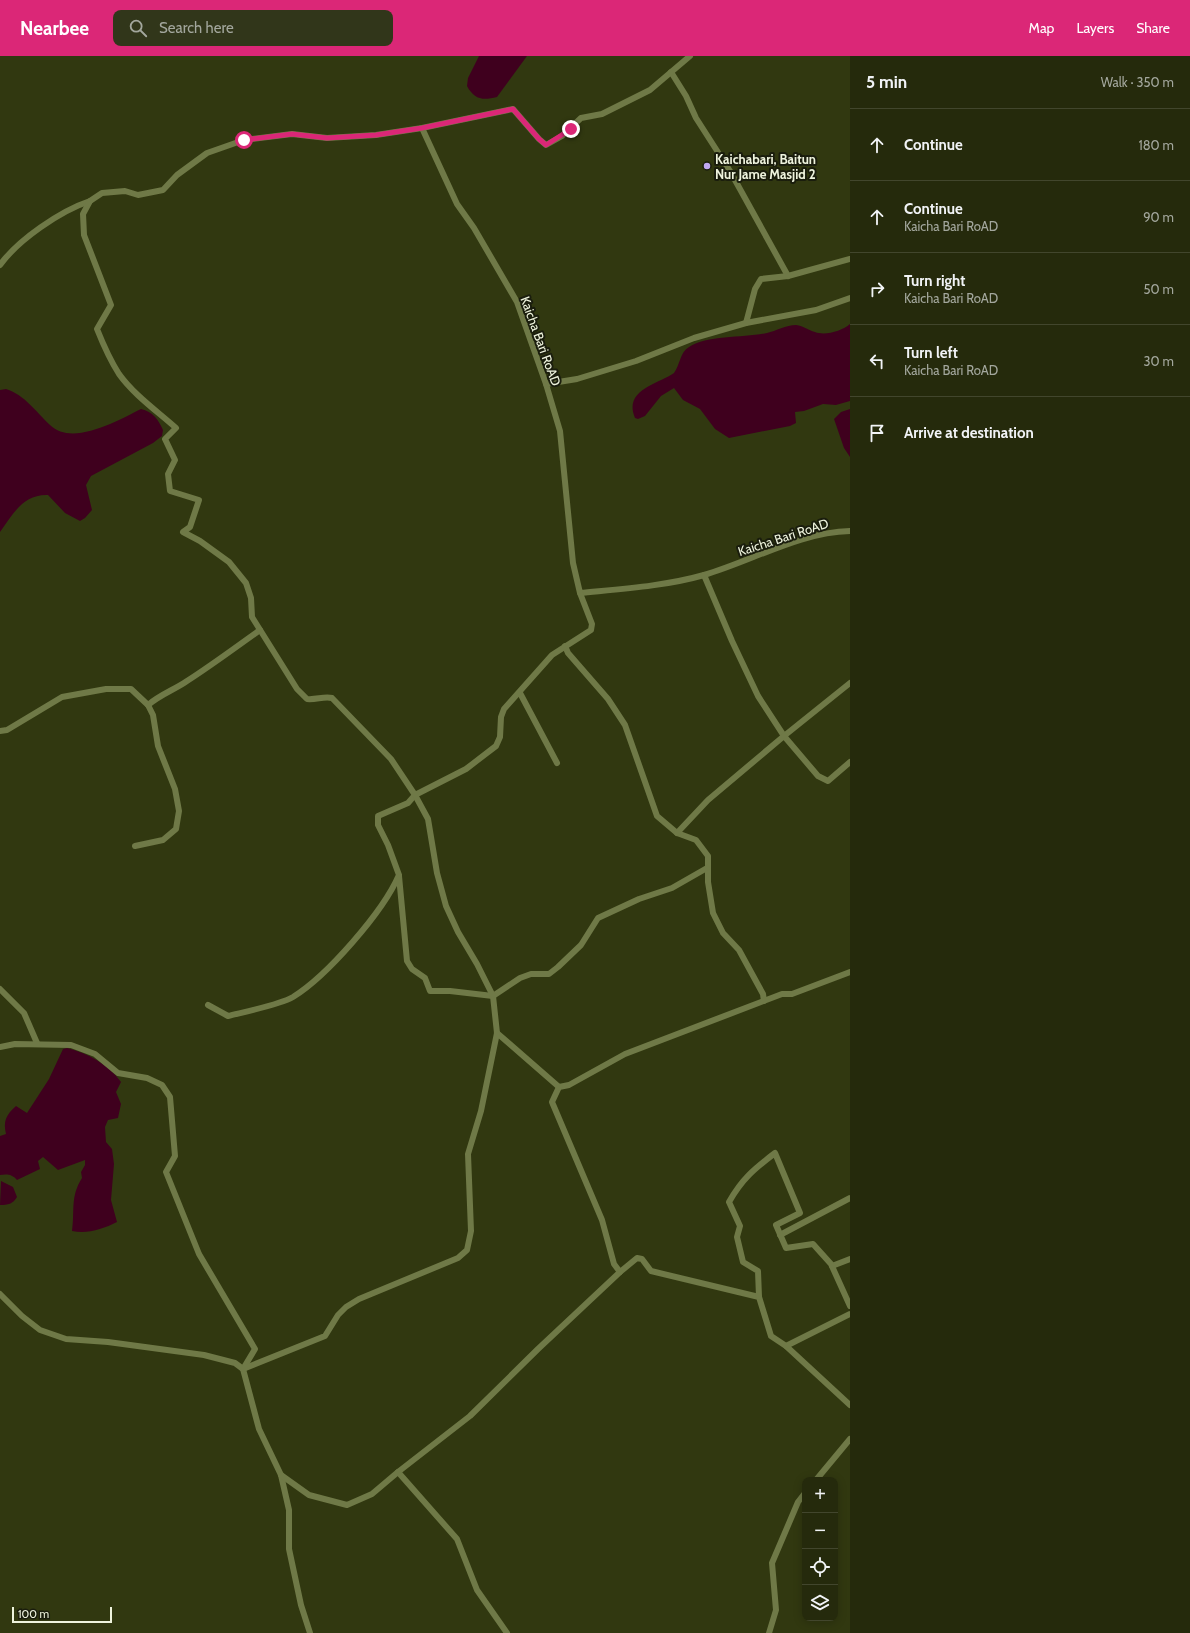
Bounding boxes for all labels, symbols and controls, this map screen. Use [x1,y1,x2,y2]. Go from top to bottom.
search box [113,10,393,46]
text: Nearbee [20,17,89,40]
icon: search [127,17,149,39]
text: Search here [159,19,234,37]
text: Map [1029,19,1054,37]
text: Layers [1076,19,1114,37]
text: Share [1136,19,1170,37]
text: 5 min [866,72,907,92]
text: Walk · 350 m [1101,74,1174,90]
route end [562,120,580,138]
route start [235,131,253,149]
icon: ahead [866,134,888,156]
text: Continue [904,136,963,154]
text: 180 m [1138,137,1174,153]
place label: Kaichabari, Baitun Nur Jame Masjid 2 [715,151,816,182]
marker: Kaichabari, Baitun Nur Jame Masjid 2 [702,161,712,171]
text: Continue [904,200,963,218]
icon: ahead [866,206,888,228]
text: 90 m [1143,209,1174,225]
text: Kaicha Bari RoAD [904,218,998,234]
text: Turn right [904,272,965,290]
icon: right [866,278,888,300]
text: 50 m [1144,281,1174,297]
text: Kaicha Bari RoAD [904,290,998,306]
street label: Kaicha Bari RoAD [517,294,565,388]
text: Turn left [904,344,958,362]
icon: left [866,350,888,372]
text: 30 m [1144,353,1174,369]
text: Kaicha Bari RoAD [904,362,998,378]
icon: arrive [866,422,888,444]
text: Arrive at destination [904,424,1034,442]
street label: Kaicha Bari RoAD [736,515,830,559]
map controls [802,1477,838,1621]
button: + [802,1477,838,1513]
button: − [802,1513,838,1549]
button: locate [802,1549,838,1585]
button: layers [802,1585,838,1621]
scale bar [12,1605,112,1624]
text: 100 m [18,1607,49,1621]

